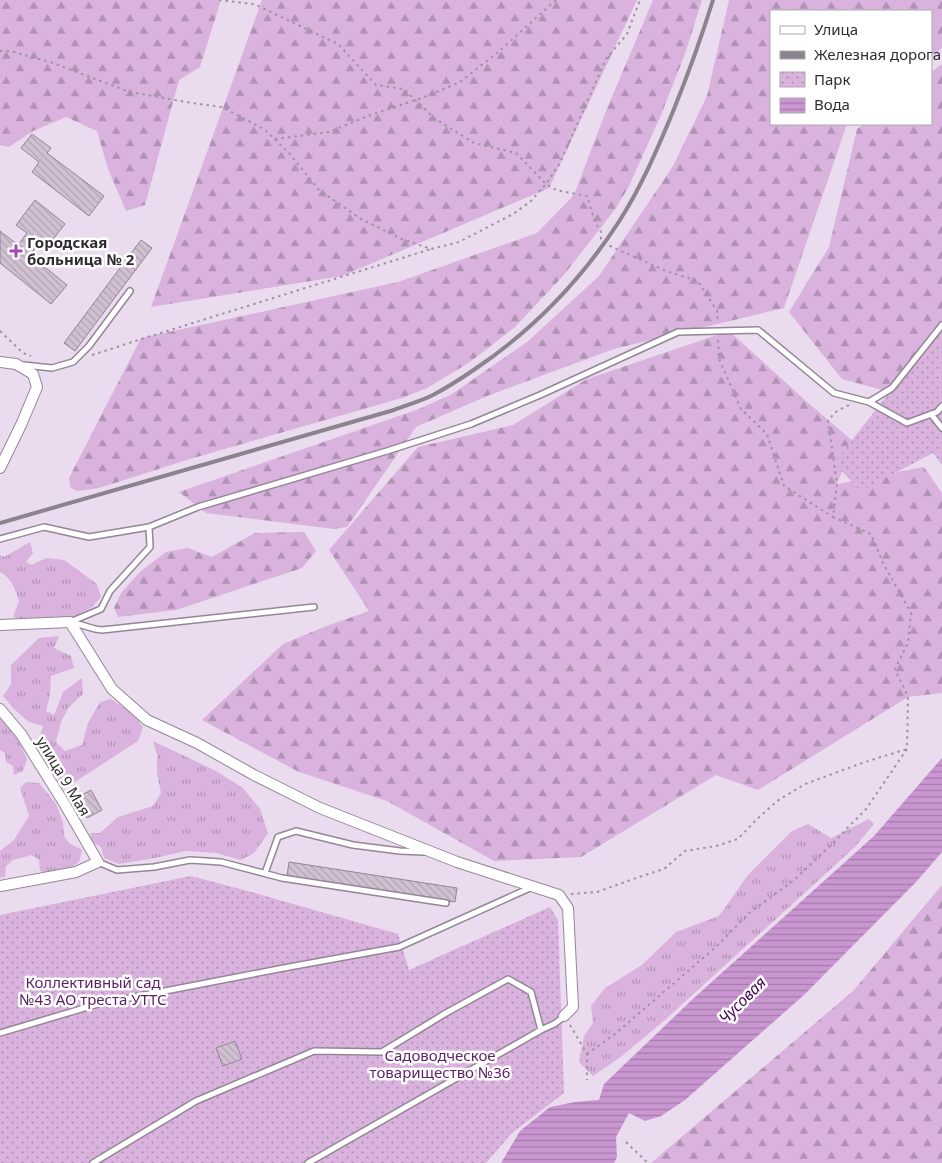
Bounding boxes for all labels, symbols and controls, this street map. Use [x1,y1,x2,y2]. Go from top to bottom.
legend [770,10,932,125]
text: Улица [814,19,858,39]
text: Железная дорога [814,44,941,64]
text: Парк [814,69,850,89]
text: Вода [814,94,850,114]
place label: Городская больница № 2 [27,232,135,269]
marker: Городская больница № 2 [9,244,23,258]
street label: улица 9 Мая [32,732,96,820]
water label: Чусовая [713,971,771,1029]
park label: Коллективный сад №43 АО треста УТТС [19,972,167,1009]
park label: Садоводческое товарищество №36 [370,1045,510,1082]

